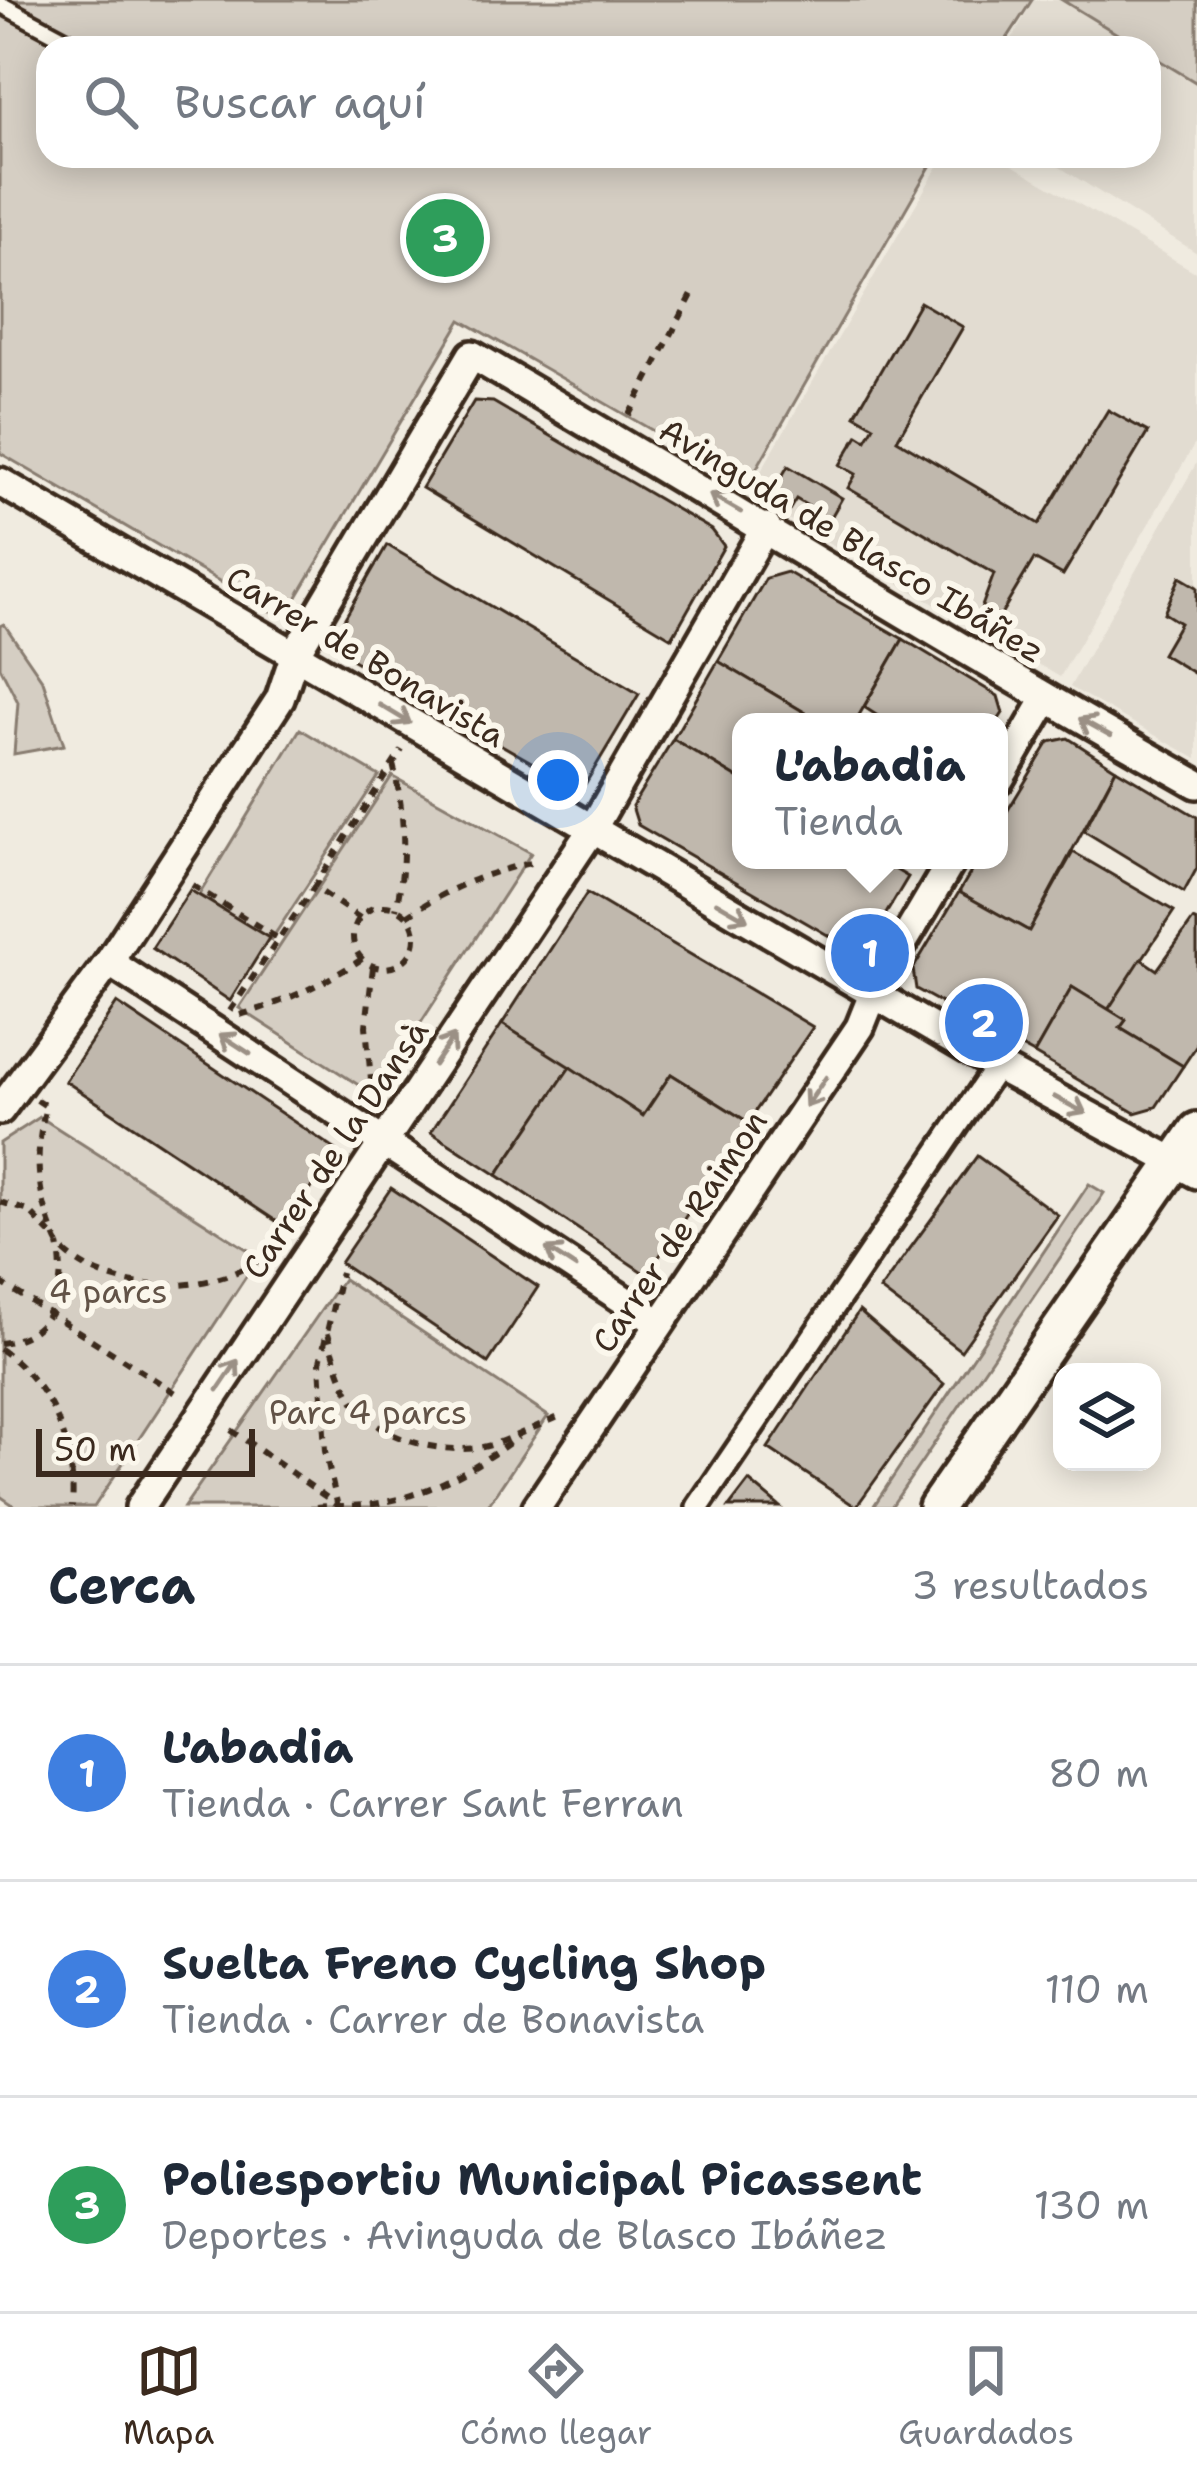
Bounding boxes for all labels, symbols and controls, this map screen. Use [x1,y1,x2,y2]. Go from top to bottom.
search box [36,36,1161,168]
icon: search [78,69,144,135]
text: Buscar aquí [174,72,426,132]
pin: 3 [406,193,484,283]
street label: Avinguda de Blasco Ibáñez [651,407,1053,673]
one-way arrow [708,491,743,515]
street label: Carrer de Bonavista [218,555,514,758]
one-way arrow [377,702,411,726]
popup [732,713,1008,869]
one-way arrow [1078,714,1113,738]
text: L'abadia [774,735,966,795]
your location [528,750,588,810]
text: Tienda [774,795,903,847]
one-way arrow [714,900,749,923]
pin: 1 [831,908,909,998]
pin: 2 [945,978,1023,1068]
street label: Carrer de la Dansà [232,1011,439,1288]
one-way arrow [219,1032,253,1057]
one-way arrow [432,1034,457,1068]
one-way arrow [803,1075,828,1109]
one-way arrow [1052,1094,1087,1117]
street label: Carrer de Raimon [582,1101,777,1361]
one-way arrow [545,1246,579,1271]
park label: 4 parcs [48,1269,168,1314]
one-way arrow [216,1358,241,1392]
map controls [1053,1363,1161,1471]
button: layers [1053,1363,1161,1471]
park label: Parc 4 parcs [269,1390,467,1435]
scale bar [36,1423,255,1476]
text: 50 m [54,1427,137,1472]
text: Cerca [48,1551,195,1619]
text: 3 resultados [911,1559,1149,1611]
text: L'abadia [162,1717,353,1777]
text: 1 [78,1747,96,1799]
text: 80 m [1048,1747,1149,1799]
text: Tienda · Carrer Sant Ferran [162,1777,684,1829]
text: Suelta Freno Cycling Shop [162,1933,766,1993]
text: 2 [73,1963,101,2015]
text: 110 m [1045,1963,1149,2015]
text: Tienda · Carrer de Bonavista [162,1993,704,2045]
text: Poliesportiu Municipal Picassent [162,2149,922,2209]
text: 3 [73,2179,101,2231]
text: 130 m [1034,2179,1149,2231]
text: Deportes · Avinguda de Blasco Ibáñez [162,2209,888,2261]
tab: Mapa [123,2338,214,2455]
tab: Cómo llegar [460,2338,652,2455]
tab: Guardados [898,2338,1074,2455]

